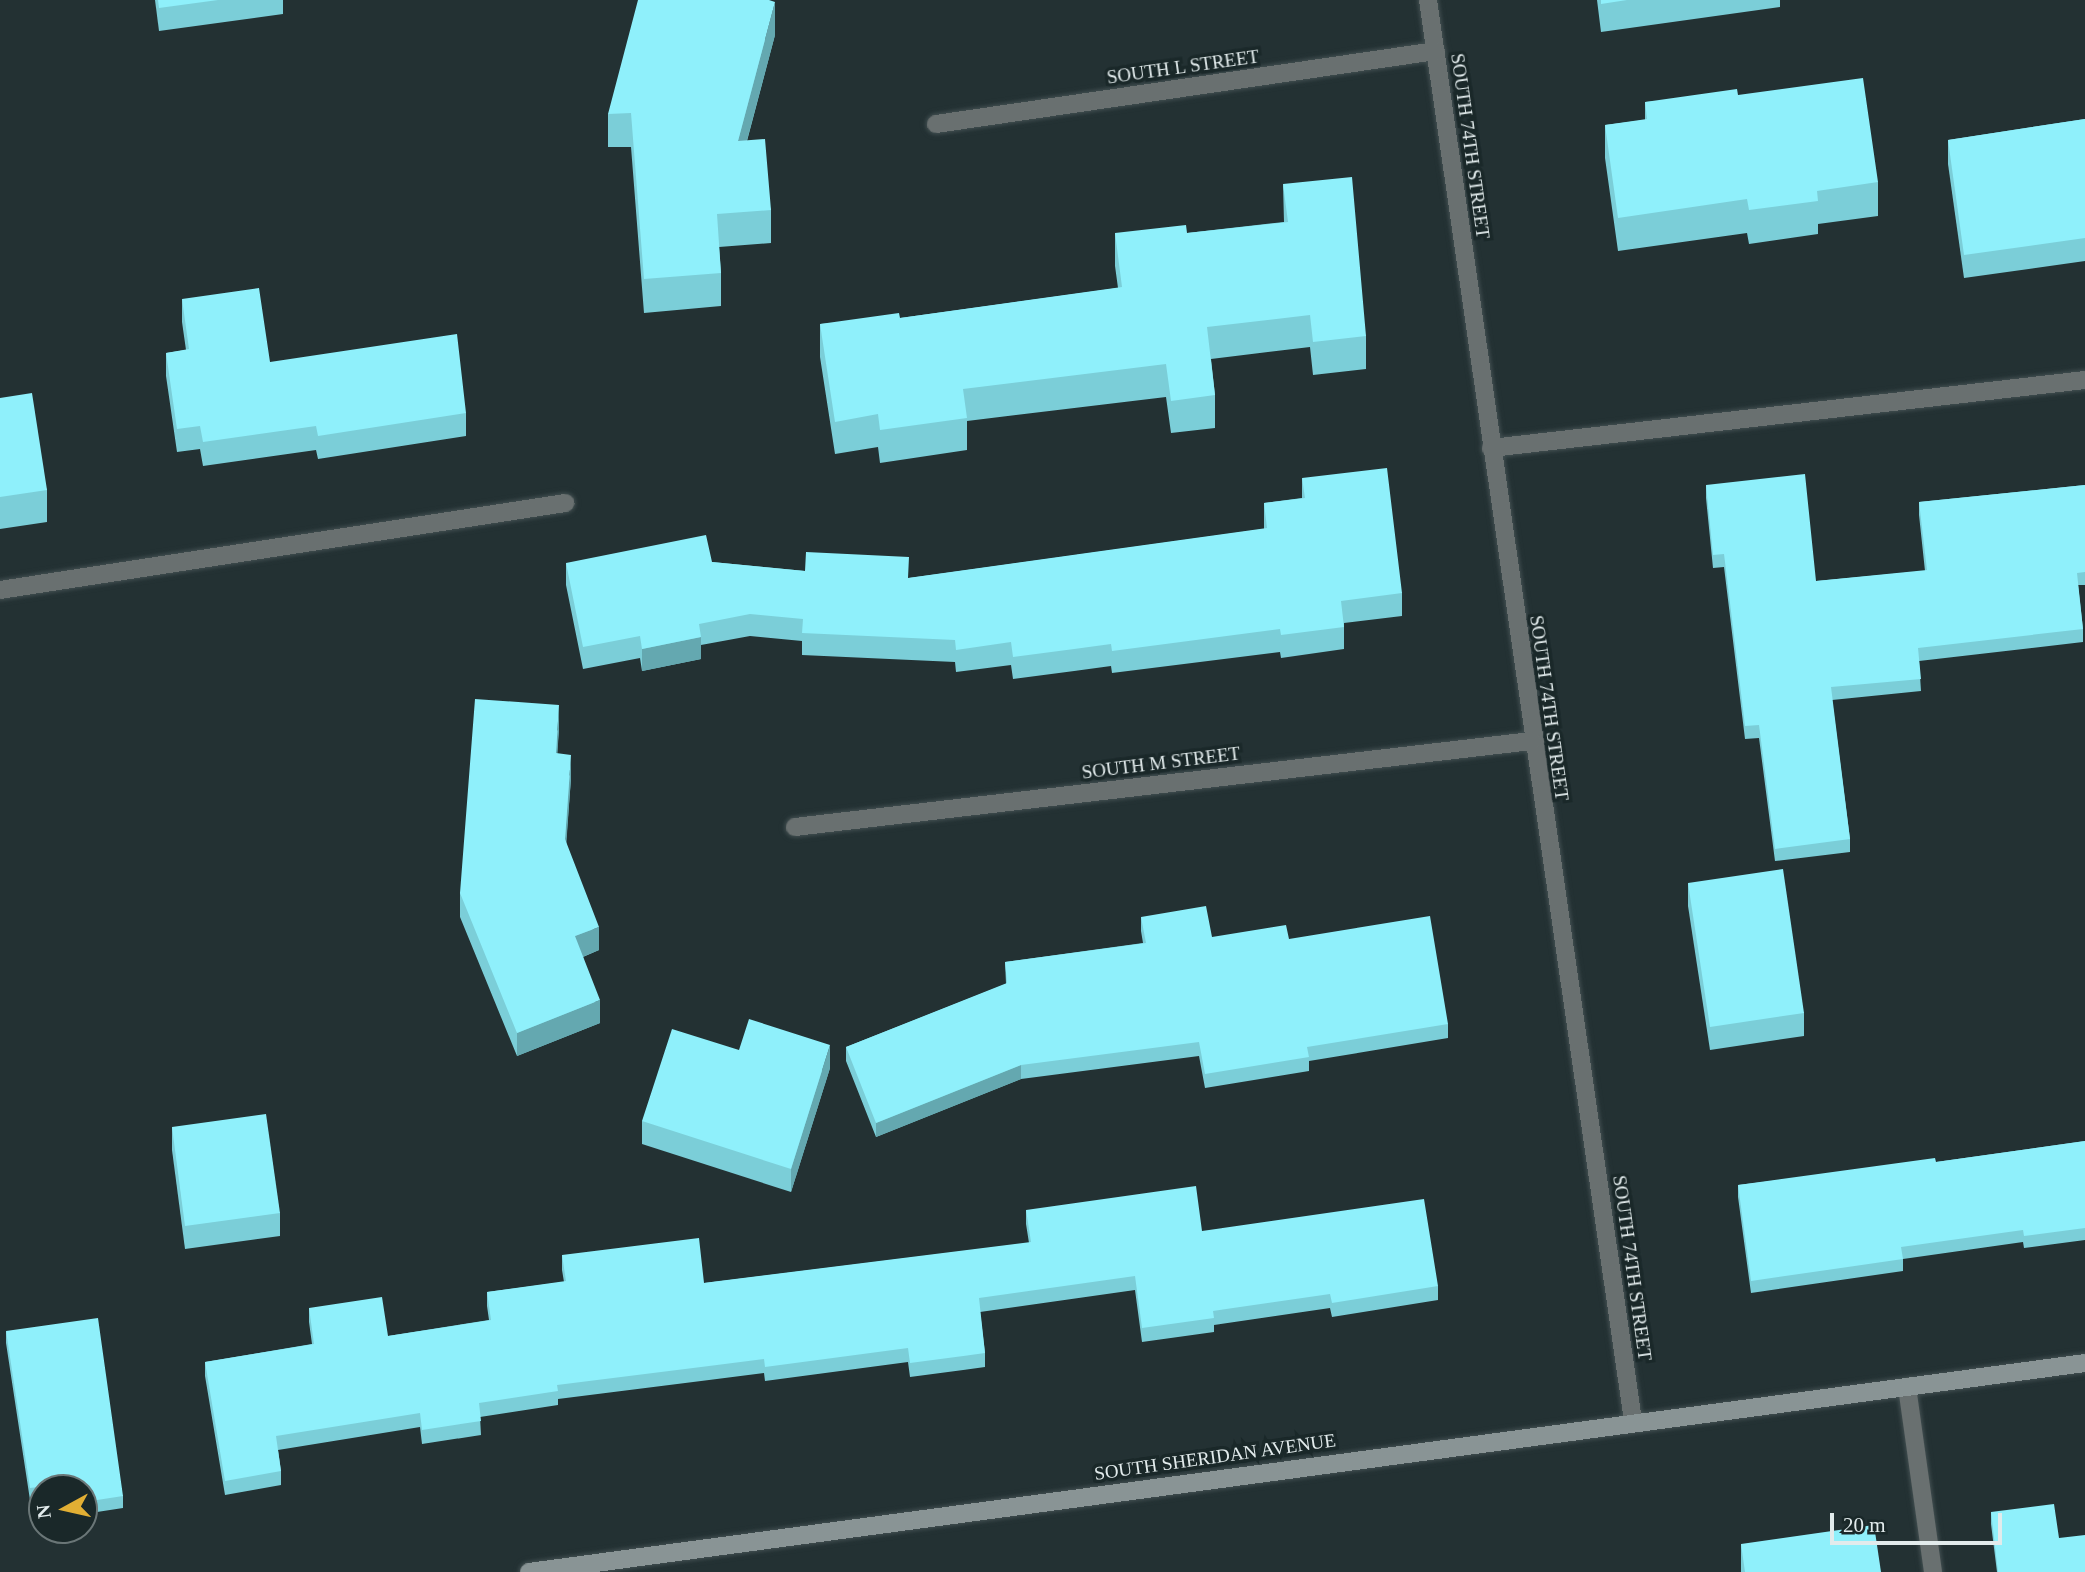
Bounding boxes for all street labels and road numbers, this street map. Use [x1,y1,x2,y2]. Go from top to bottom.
street label: SOUTH L STREET [1105,45,1261,89]
street label: SOUTH 74TH STREET [1446,52,1494,240]
street label: SOUTH 74TH STREET [1525,614,1573,802]
street label: SOUTH M STREET [1081,742,1241,784]
street label: SOUTH 74TH STREET [1608,1174,1656,1362]
street label: SOUTH SHERIDAN AVENUE [1092,1429,1338,1485]

